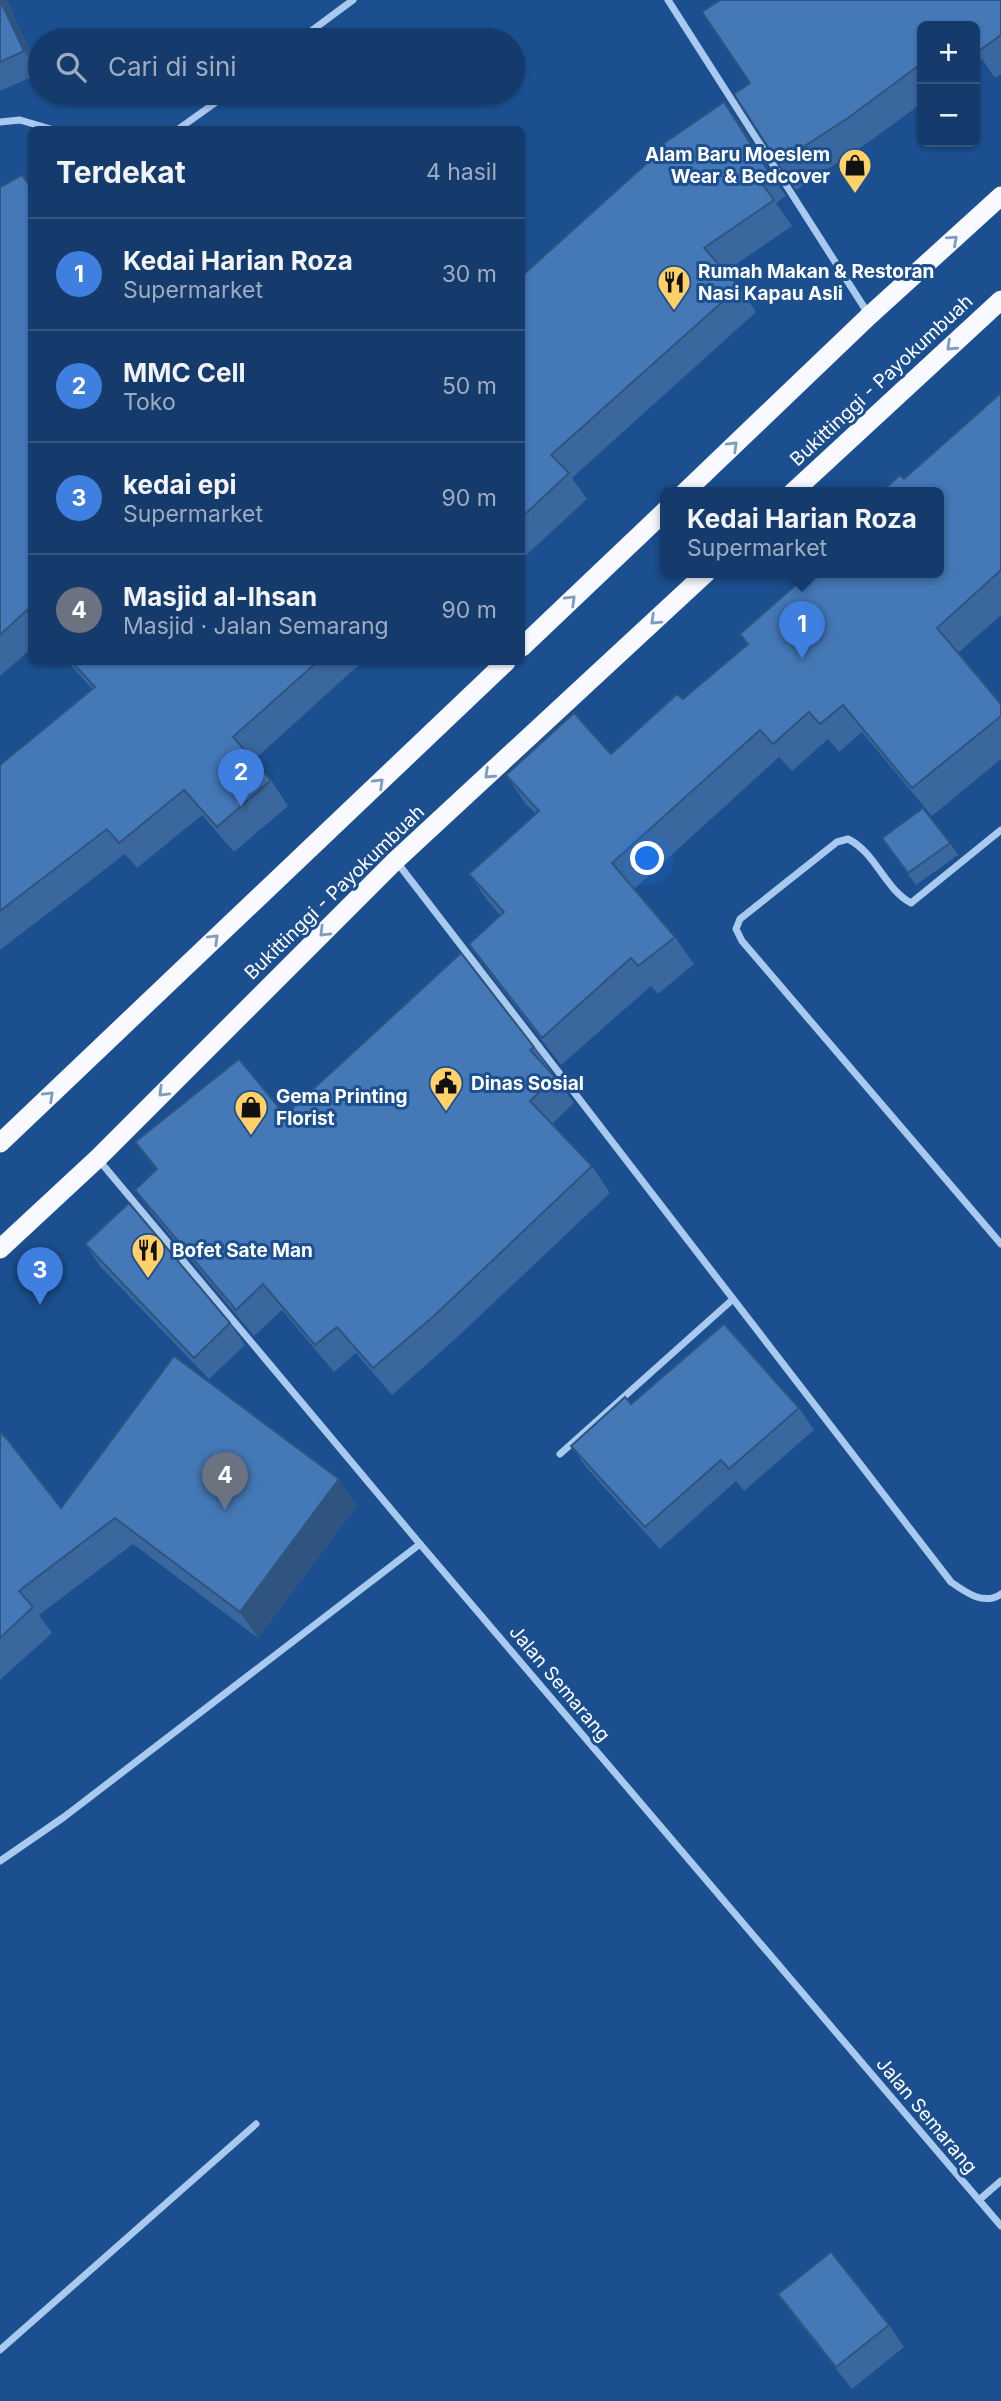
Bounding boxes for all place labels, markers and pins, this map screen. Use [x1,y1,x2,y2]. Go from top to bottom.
place label: Alam Baru Moeslem Wear & Bedcover [645,143,830,188]
shop icon: Alam Baru Moeslem Wear & Bedcover [836,146,874,195]
place label: Rumah Makan & Restoran Nasi Kapau Asli [698,260,934,305]
restaurant icon: Rumah Makan & Restoran Nasi Kapau Asli [655,263,693,312]
pin: 1 [779,601,825,659]
pin: 2 [218,749,264,807]
public building icon: Dinas Sosial [427,1064,465,1113]
place label: Dinas Sosial [471,1072,584,1095]
place label: Gema Printing Florist [276,1085,408,1130]
shop icon: Gema Printing Florist [232,1088,270,1137]
restaurant icon: Bofet Sate Man [129,1231,167,1280]
place label: Bofet Sate Man [172,1239,313,1262]
pin: 3 [17,1247,63,1305]
pin: 4 [202,1452,248,1510]

